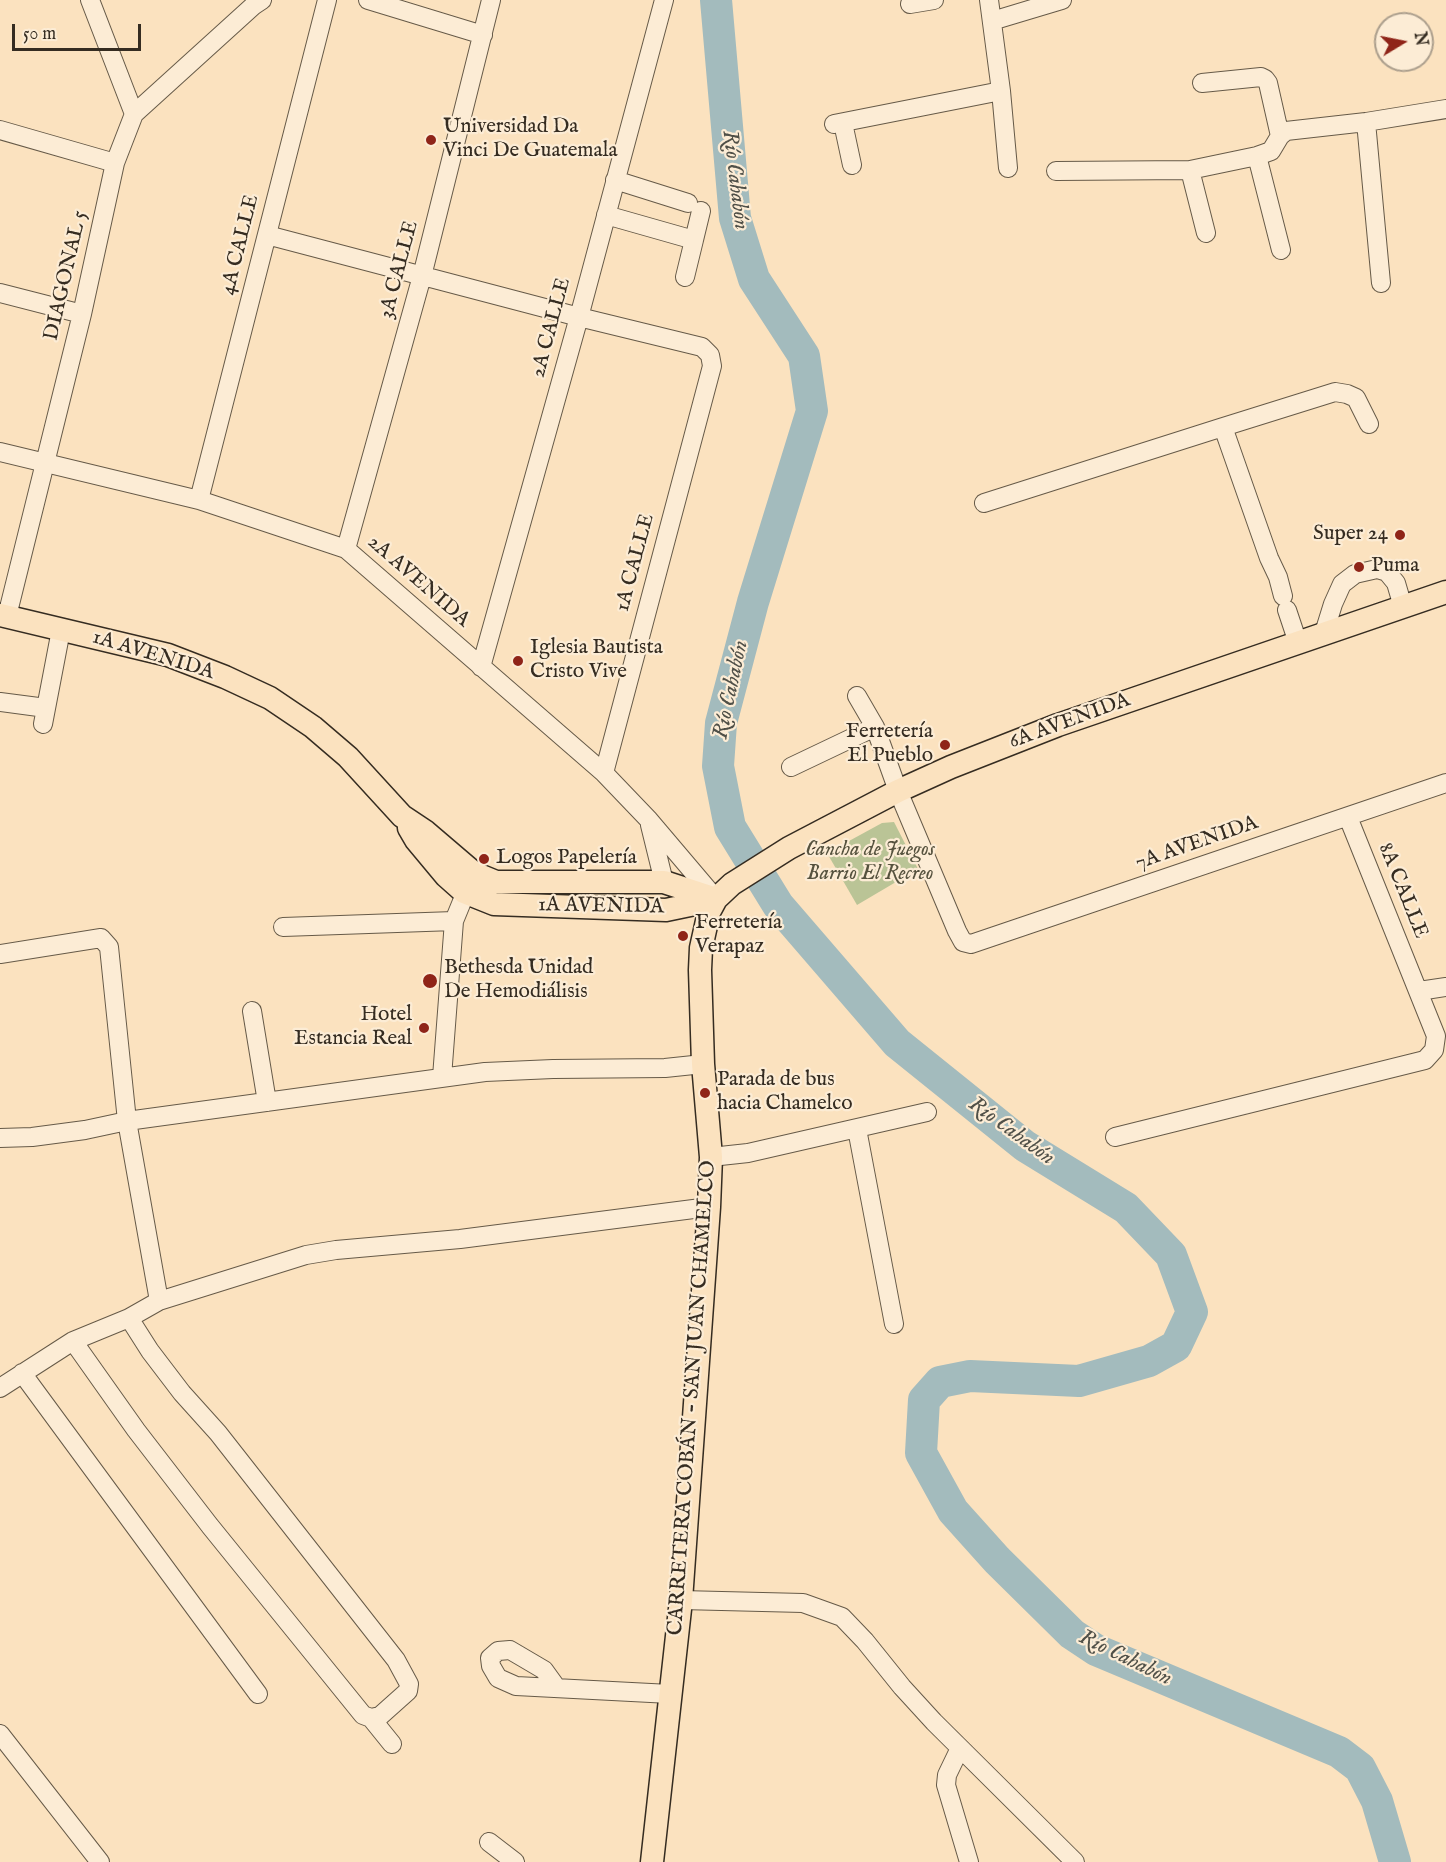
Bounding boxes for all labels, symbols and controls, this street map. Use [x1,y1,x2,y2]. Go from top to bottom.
scale bar [15,12,144,50]
north arrow [1374,12,1434,72]
text: 50 m [23,23,56,46]
text: N [1409,31,1431,48]
place label: Universidad Da Vinci De Guatemala [443,115,617,165]
water label: Río Cahabón [715,129,753,231]
marker: Universidad Da Vinci De Guatemala [424,133,438,147]
street label: 4A CALLE [216,192,266,298]
street label: DIAGONAL 5 [40,209,94,343]
street label: 3A CALLE [375,218,425,322]
street label: 2A CALLE [527,275,577,381]
street label: 1A CALLE [611,511,661,615]
place label: Super 24 [1313,522,1388,548]
marker: Super 24 [1393,528,1407,542]
street label: 2A AVENIDA [361,531,475,633]
place label: Puma [1371,554,1419,580]
marker: Puma [1352,560,1366,574]
street label: 1A AVENIDA [89,626,217,686]
place label: Iglesia Bautista Cristo Vive [530,636,663,686]
water label: Río Cahabón [709,638,755,742]
marker: Iglesia Bautista Cristo Vive [511,654,525,668]
street label: 6A AVENIDA [1006,688,1134,756]
place label: Ferretería El Pueblo [846,720,933,770]
marker: Ferretería El Pueblo [938,738,952,752]
street label: 7A AVENIDA [1132,811,1262,877]
park label: Cancha de Juegos Barrio El Recreo [805,838,935,888]
street label: 8A CALLE [1371,840,1433,942]
place label: Logos Papelería [496,846,637,872]
marker: Logos Papelería [477,852,491,866]
street label: 1A AVENIDA [538,893,664,921]
place label: Ferretería Verapaz [695,911,782,961]
marker: Ferretería Verapaz [676,929,690,943]
place label: Bethesda Unidad De Hemodiálisis [444,956,593,1006]
marker: Bethesda Unidad De Hemodiálisis [421,972,439,990]
place label: Hotel Estancia Real [294,1003,412,1053]
marker: Hotel Estancia Real [417,1021,431,1035]
place label: Parada de bus hacia Chamelco [717,1068,853,1118]
marker: Parada de bus hacia Chamelco [698,1086,712,1100]
water label: Río Cahabón [963,1092,1059,1172]
street label: CARRETERA COBÁN - SAN JUAN CHAMELCO [664,1160,722,1636]
water label: Río Cahabón [1074,1625,1176,1693]

